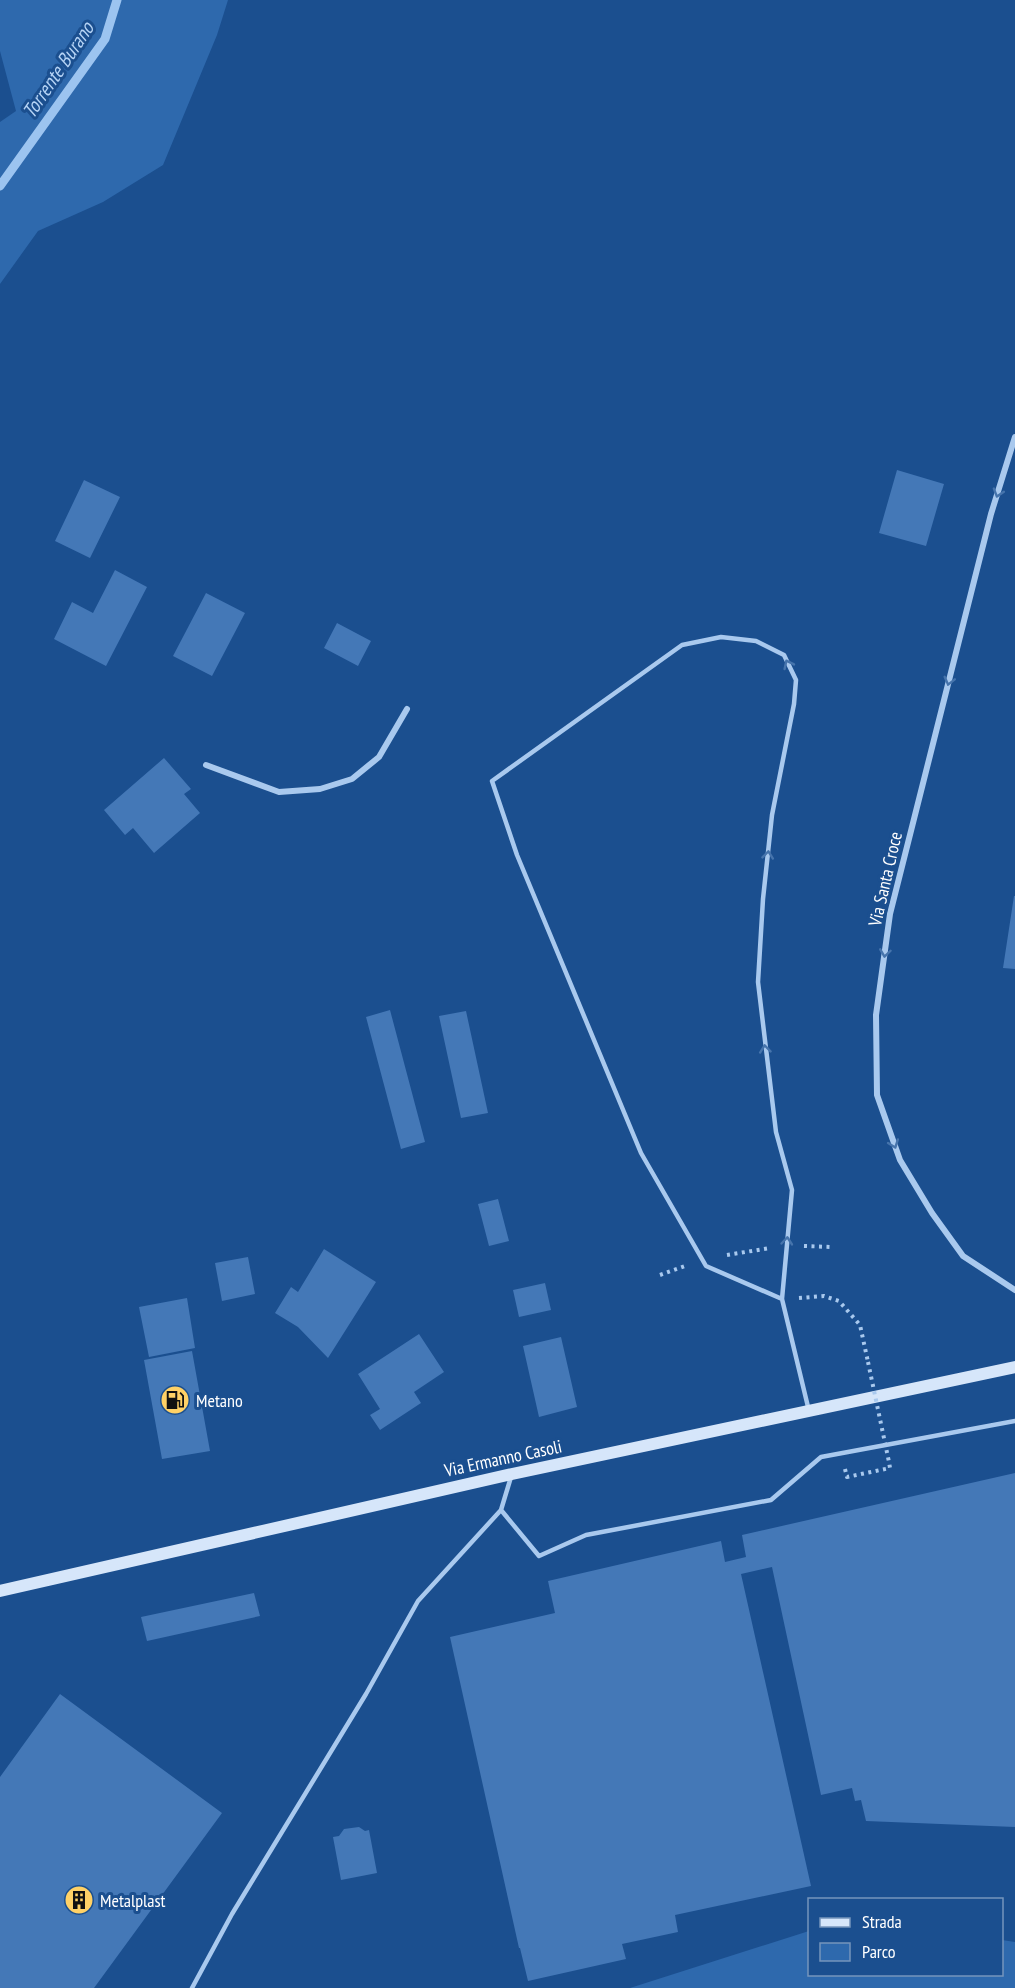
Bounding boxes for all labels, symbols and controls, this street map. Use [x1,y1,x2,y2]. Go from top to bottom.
water label: Torrente Burano [16,16,100,123]
one-way arrow [993,487,1005,497]
one-way arrow [784,660,796,671]
one-way arrow [943,676,956,686]
street label: Via Santa Croce [863,829,907,929]
one-way arrow [761,850,774,860]
one-way arrow [879,948,891,957]
one-way arrow [759,1045,772,1054]
one-way arrow [887,1138,899,1149]
one-way arrow [780,1237,793,1246]
fuel station icon: Metano [159,1384,191,1416]
place label: Metano [196,1389,243,1412]
street label: Via Ermanno Casoli [441,1434,564,1482]
building icon: Metalplast [63,1884,95,1916]
place label: Metalplast [100,1889,166,1912]
legend [808,1898,1003,1976]
text: Strada [862,1910,902,1933]
text: Parco [862,1940,896,1963]

